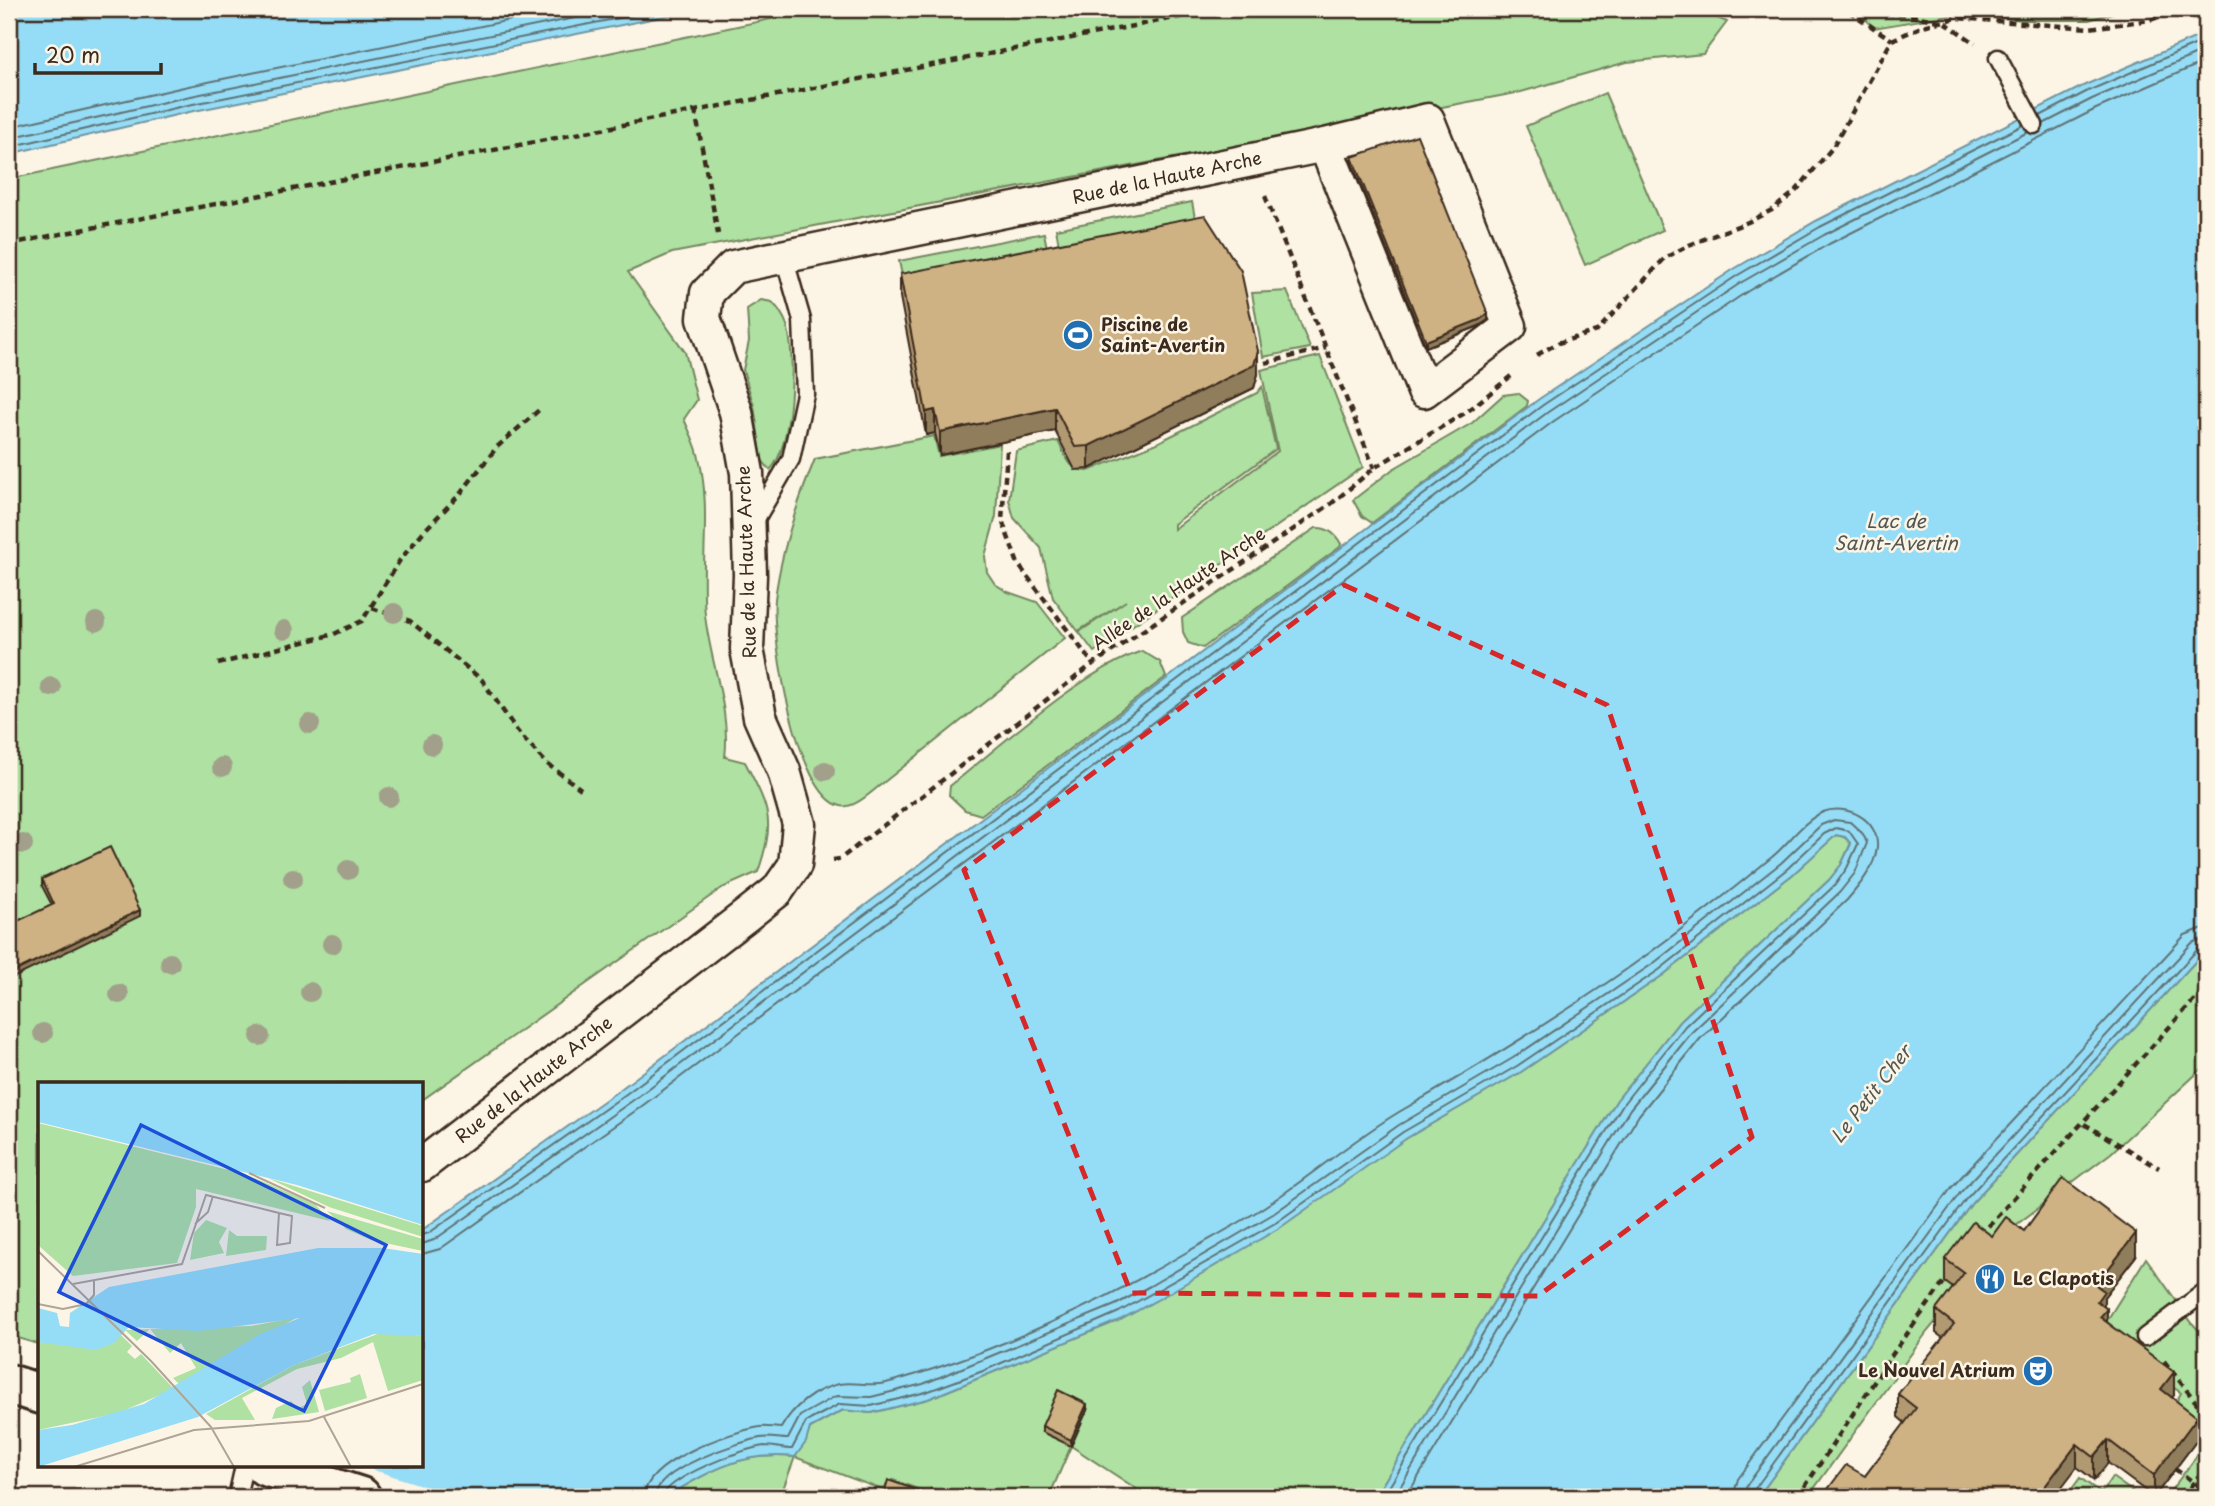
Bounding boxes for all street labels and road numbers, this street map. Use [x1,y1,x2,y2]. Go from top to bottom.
street label: Rue de la Haute Arche [1070,143,1264,210]
street label: Rue de la Haute Arche [729,465,762,659]
street label: Allée de la Haute Arche [1086,520,1270,656]
street label: Rue de la Haute Arche [449,1009,617,1149]

